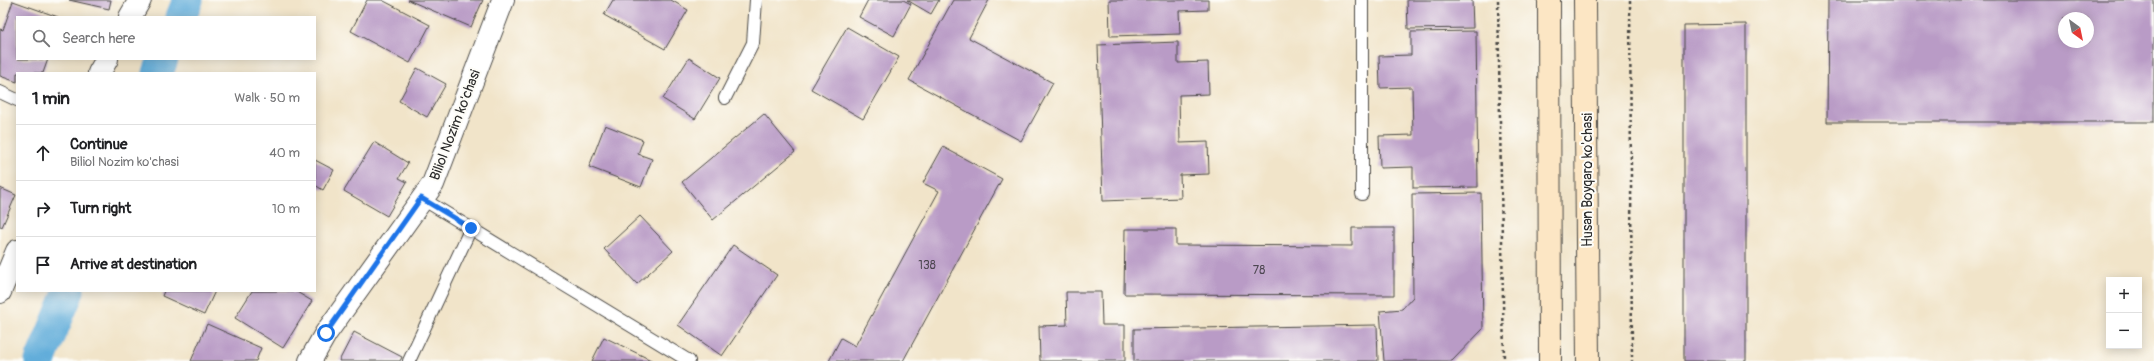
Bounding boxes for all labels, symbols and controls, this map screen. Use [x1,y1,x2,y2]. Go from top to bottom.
north arrow [2058,12,2094,48]
search box [16,16,316,60]
icon: search [30,27,52,49]
text: Search here [62,29,135,48]
street label: Biliol Nozim ko'chasi [426,67,484,183]
text: 1 min [32,88,70,109]
text: Walk · 50 m [234,90,300,106]
street label: Husan Boyqaro ko'chasi [1579,112,1596,247]
text: Continue [70,135,128,154]
icon: ahead [32,142,54,164]
text: 40 m [269,145,300,161]
text: Biliol Nozim ko'chasi [70,154,179,170]
icon: right [32,198,54,220]
text: Turn right [70,199,131,218]
text: 10 m [272,201,300,217]
route end [462,219,480,237]
icon: arrive [32,254,54,276]
text: Arrive at destination [70,255,197,274]
house number: 138 [918,258,936,273]
house number: 78 [1253,263,1265,278]
map controls [2106,277,2142,349]
button: + [2106,277,2142,313]
button: − [2106,313,2142,349]
route start [317,324,335,342]

